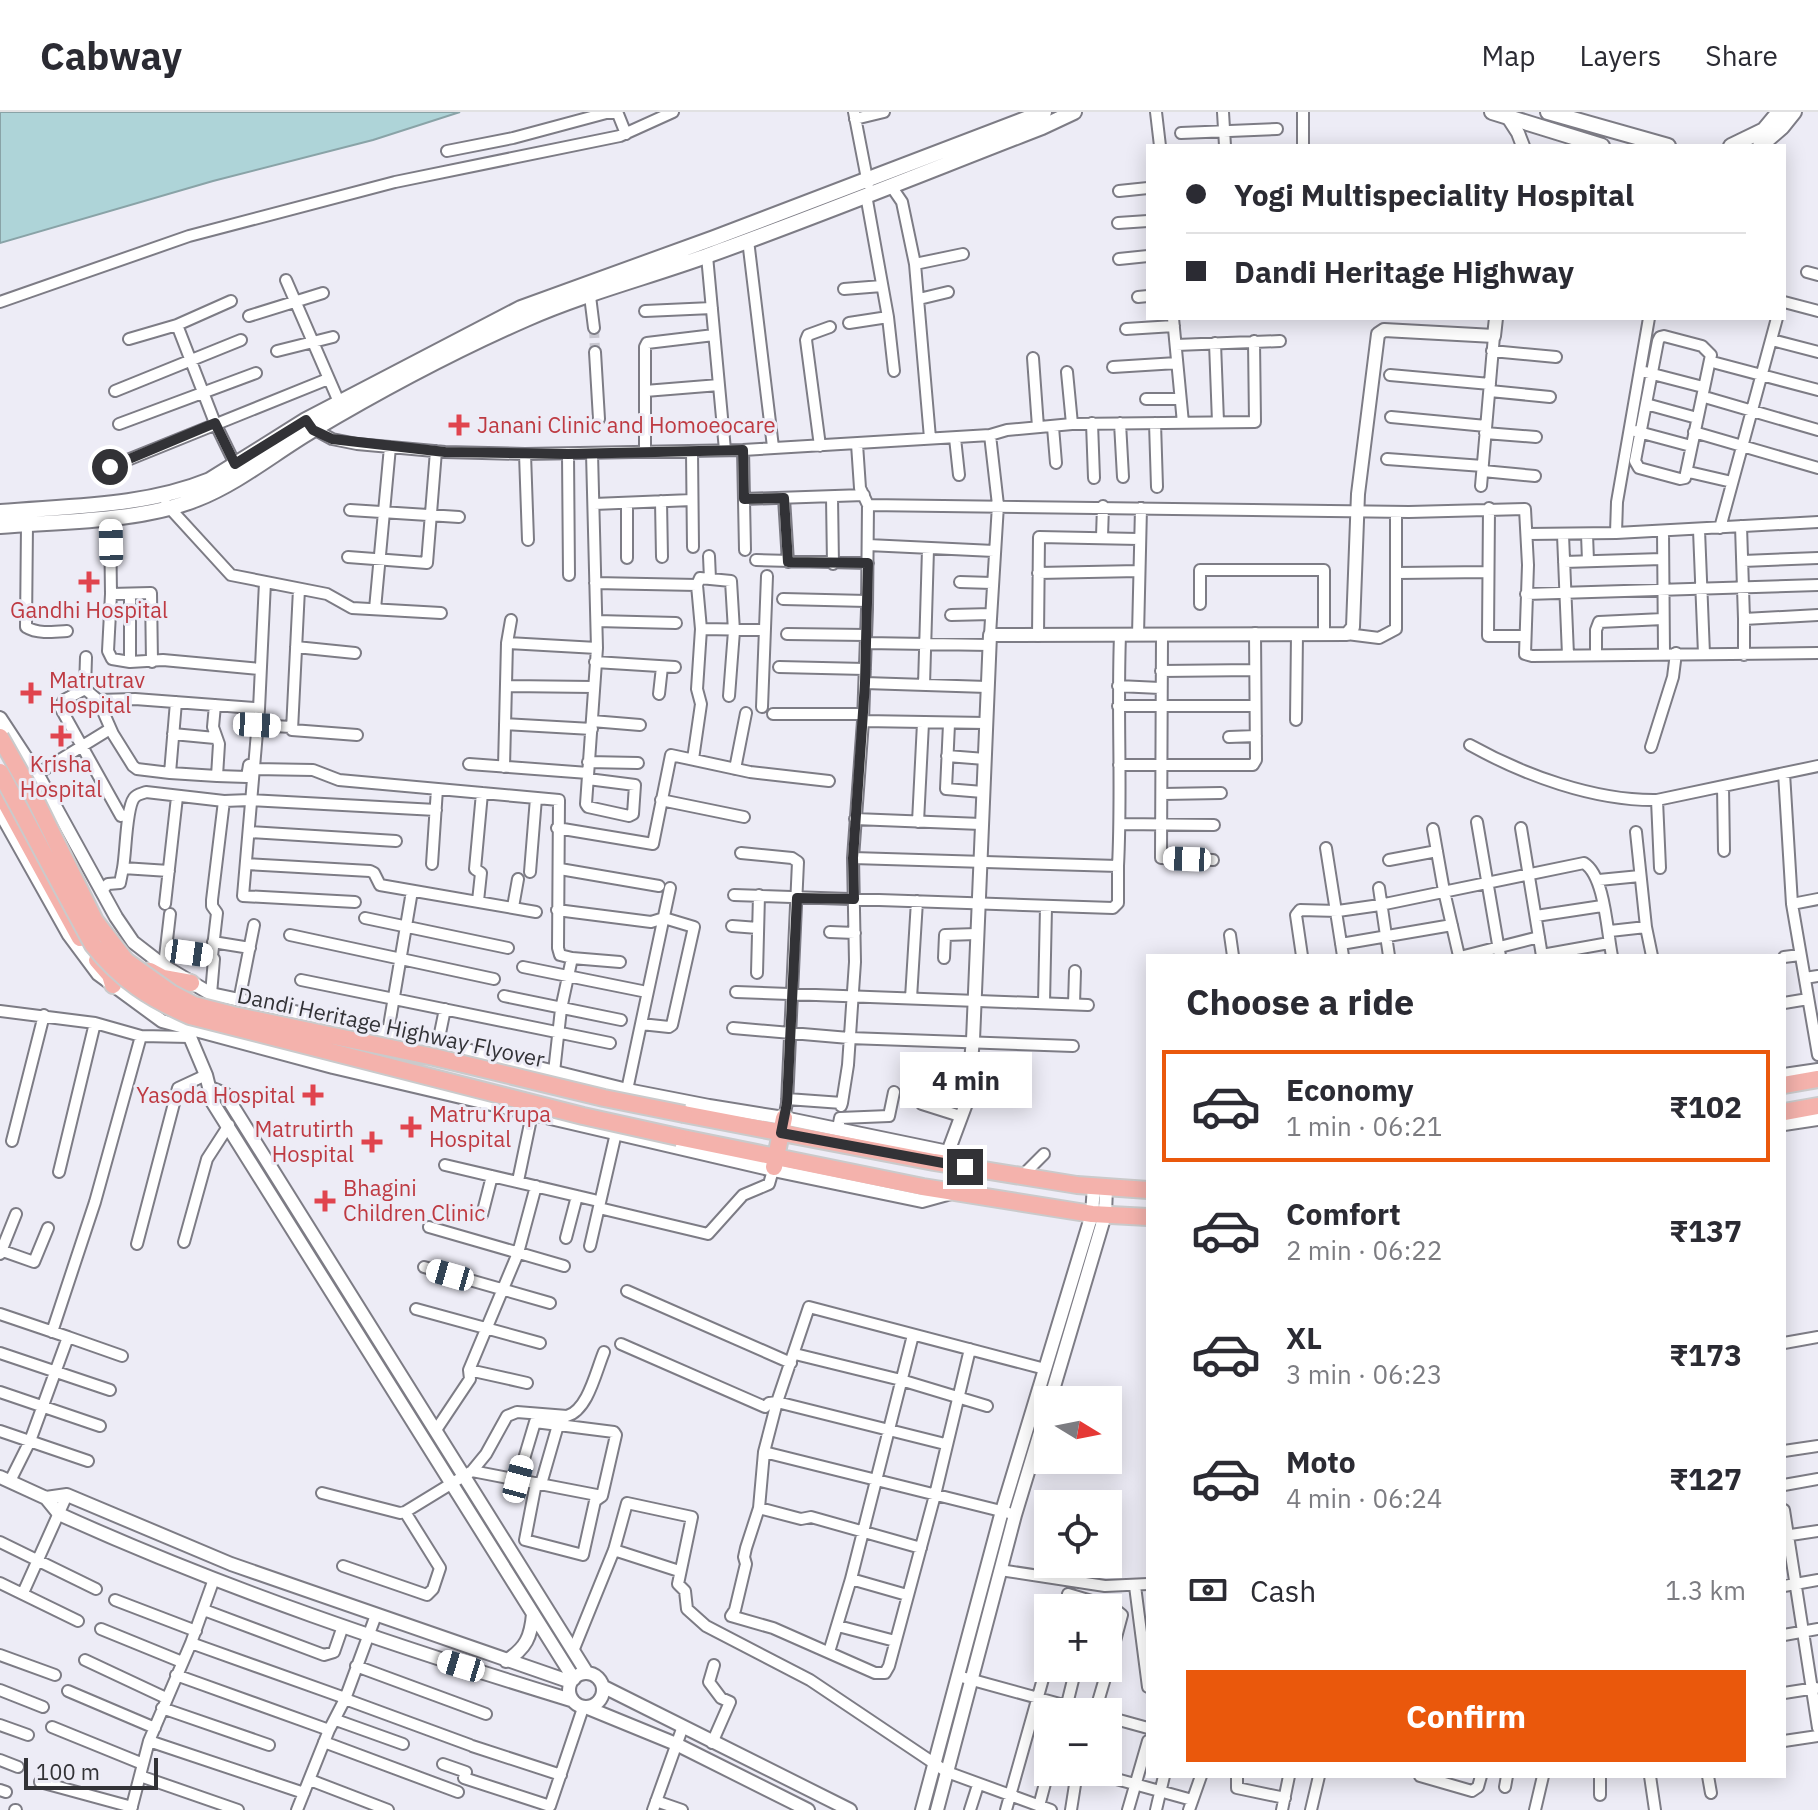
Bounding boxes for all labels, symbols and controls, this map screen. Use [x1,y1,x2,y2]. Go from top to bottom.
text: Cabway [40,31,182,80]
text: Map [1481,37,1535,74]
text: Layers [1579,37,1661,74]
text: Share [1705,37,1778,74]
text: Yogi Multispeciality Hospital [1234,175,1634,214]
text: Dandi Heritage Highway [1234,252,1574,291]
place label: Janani Clinic and Homoeocare [477,410,776,439]
marker: Janani Clinic and Homoeocare [448,414,470,436]
route start [92,449,128,485]
car [99,519,123,567]
marker: Gandhi Hospital [78,571,100,593]
place label: Gandhi Hospital [10,595,168,624]
place label: Matrutrav Hospital [49,665,145,719]
marker: Matrutrav Hospital [20,682,42,704]
car [232,712,282,738]
marker: Krisha Hospital [50,725,72,747]
place label: Krisha Hospital [20,749,102,803]
car [1163,846,1211,872]
car [164,938,214,968]
text: Choose a ride [1186,978,1414,1025]
street label: Dandi Heritage Highway Flyover [235,980,547,1073]
callout: 4 min [899,1051,1031,1107]
text: 4 min [932,1063,1000,1097]
icon: car [1190,1070,1262,1142]
text: Economy [1286,1070,1414,1109]
place label: Yasoda Hospital [136,1080,295,1109]
marker: Yasoda Hospital [302,1084,324,1106]
text: ₹102 [1669,1087,1742,1126]
place label: Matru Krupa Hospital [429,1099,551,1153]
text: 1 min · 06:21 [1286,1109,1442,1143]
place label: Matrutirth Hospital [254,1114,354,1168]
marker: Matru Krupa Hospital [400,1116,422,1138]
marker: Matrutirth Hospital [361,1131,383,1153]
route end [947,1149,983,1185]
place label: Bhagini Children Clinic [343,1173,485,1227]
marker: Bhagini Children Clinic [314,1190,336,1212]
icon: car [1190,1194,1262,1266]
text: Comfort [1286,1194,1401,1233]
text: ₹137 [1669,1211,1742,1250]
text: 2 min · 06:22 [1286,1233,1442,1267]
car [424,1257,476,1293]
icon: car [1190,1318,1262,1390]
text: XL [1286,1318,1322,1357]
text: ₹173 [1669,1335,1742,1374]
text: 3 min · 06:23 [1286,1357,1442,1391]
north arrow [1034,1386,1122,1474]
map controls [1034,1386,1122,1786]
icon: car [1190,1442,1262,1514]
text: Moto [1286,1442,1356,1481]
car [500,1453,536,1505]
text: ₹127 [1669,1459,1742,1498]
text: 4 min · 06:24 [1286,1481,1442,1515]
button: locate [1034,1490,1122,1578]
icon: cash [1186,1568,1230,1612]
text: Cash [1250,1571,1316,1610]
text: 1.3 km [1665,1573,1746,1607]
button: + [1034,1594,1122,1682]
car [435,1648,487,1684]
button: Confirm [1186,1670,1746,1762]
button: − [1034,1698,1122,1786]
scale bar [24,1754,158,1790]
text: 100 m [36,1757,100,1786]

